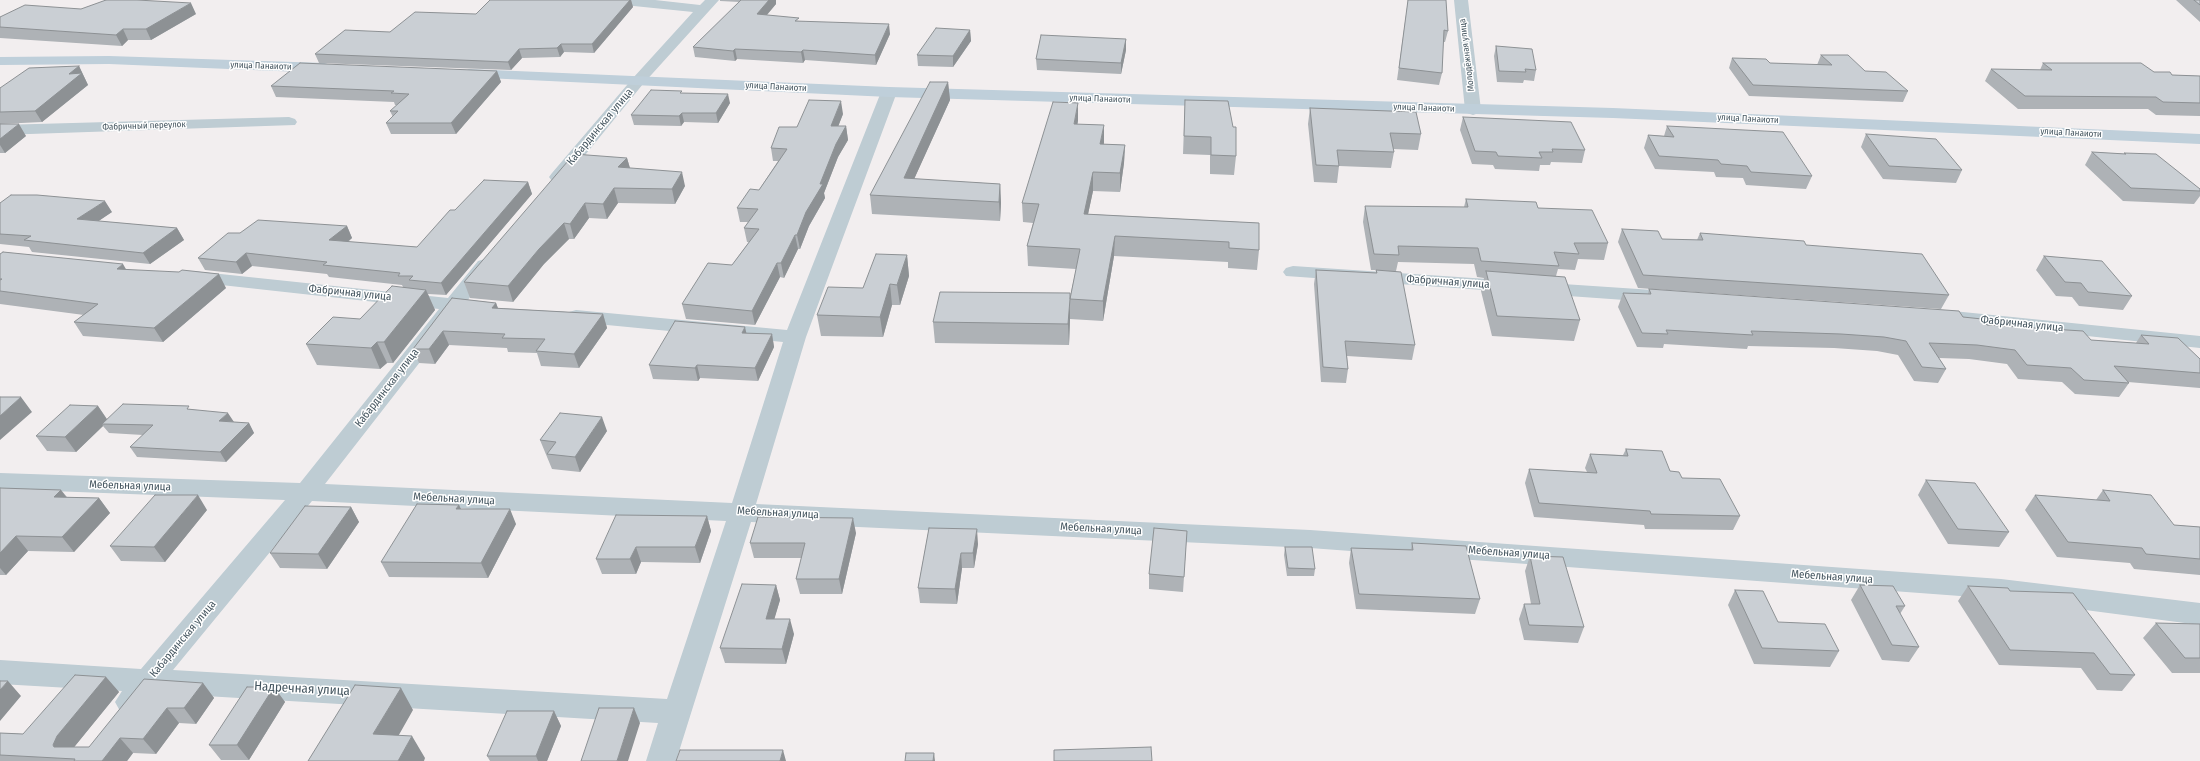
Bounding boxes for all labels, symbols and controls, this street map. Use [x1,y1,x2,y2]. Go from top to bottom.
street label: Молодёжная улица [1457,18,1477,92]
street label: улица Панаиоти [230,60,292,72]
street label: улица Панаиоти [745,80,807,94]
street label: Кабардинская улица [564,86,636,168]
street label: улица Панаиоти [1069,93,1131,105]
street label: улица Панаиоти [1393,102,1455,114]
street label: улица Панаиоти [1717,112,1779,126]
street label: Фабричный переулок [102,119,186,133]
street label: улица Панаиоти [2040,126,2102,140]
street label: Фабричная улица [1406,273,1490,291]
street label: Фабричная улица [308,282,392,304]
street label: Фабричная улица [1980,313,2064,335]
street label: Кабардинская улица [352,346,422,430]
street label: Мебельная улица [89,478,171,494]
street label: Мебельная улица [413,490,495,508]
street label: Мебельная улица [737,504,819,522]
street label: Мебельная улица [1060,520,1142,538]
street label: Мебельная улица [1468,544,1550,562]
street label: Мебельная улица [1791,568,1873,586]
street label: Кабардинская улица [147,598,219,680]
street label: Надречная улица [254,679,350,699]

